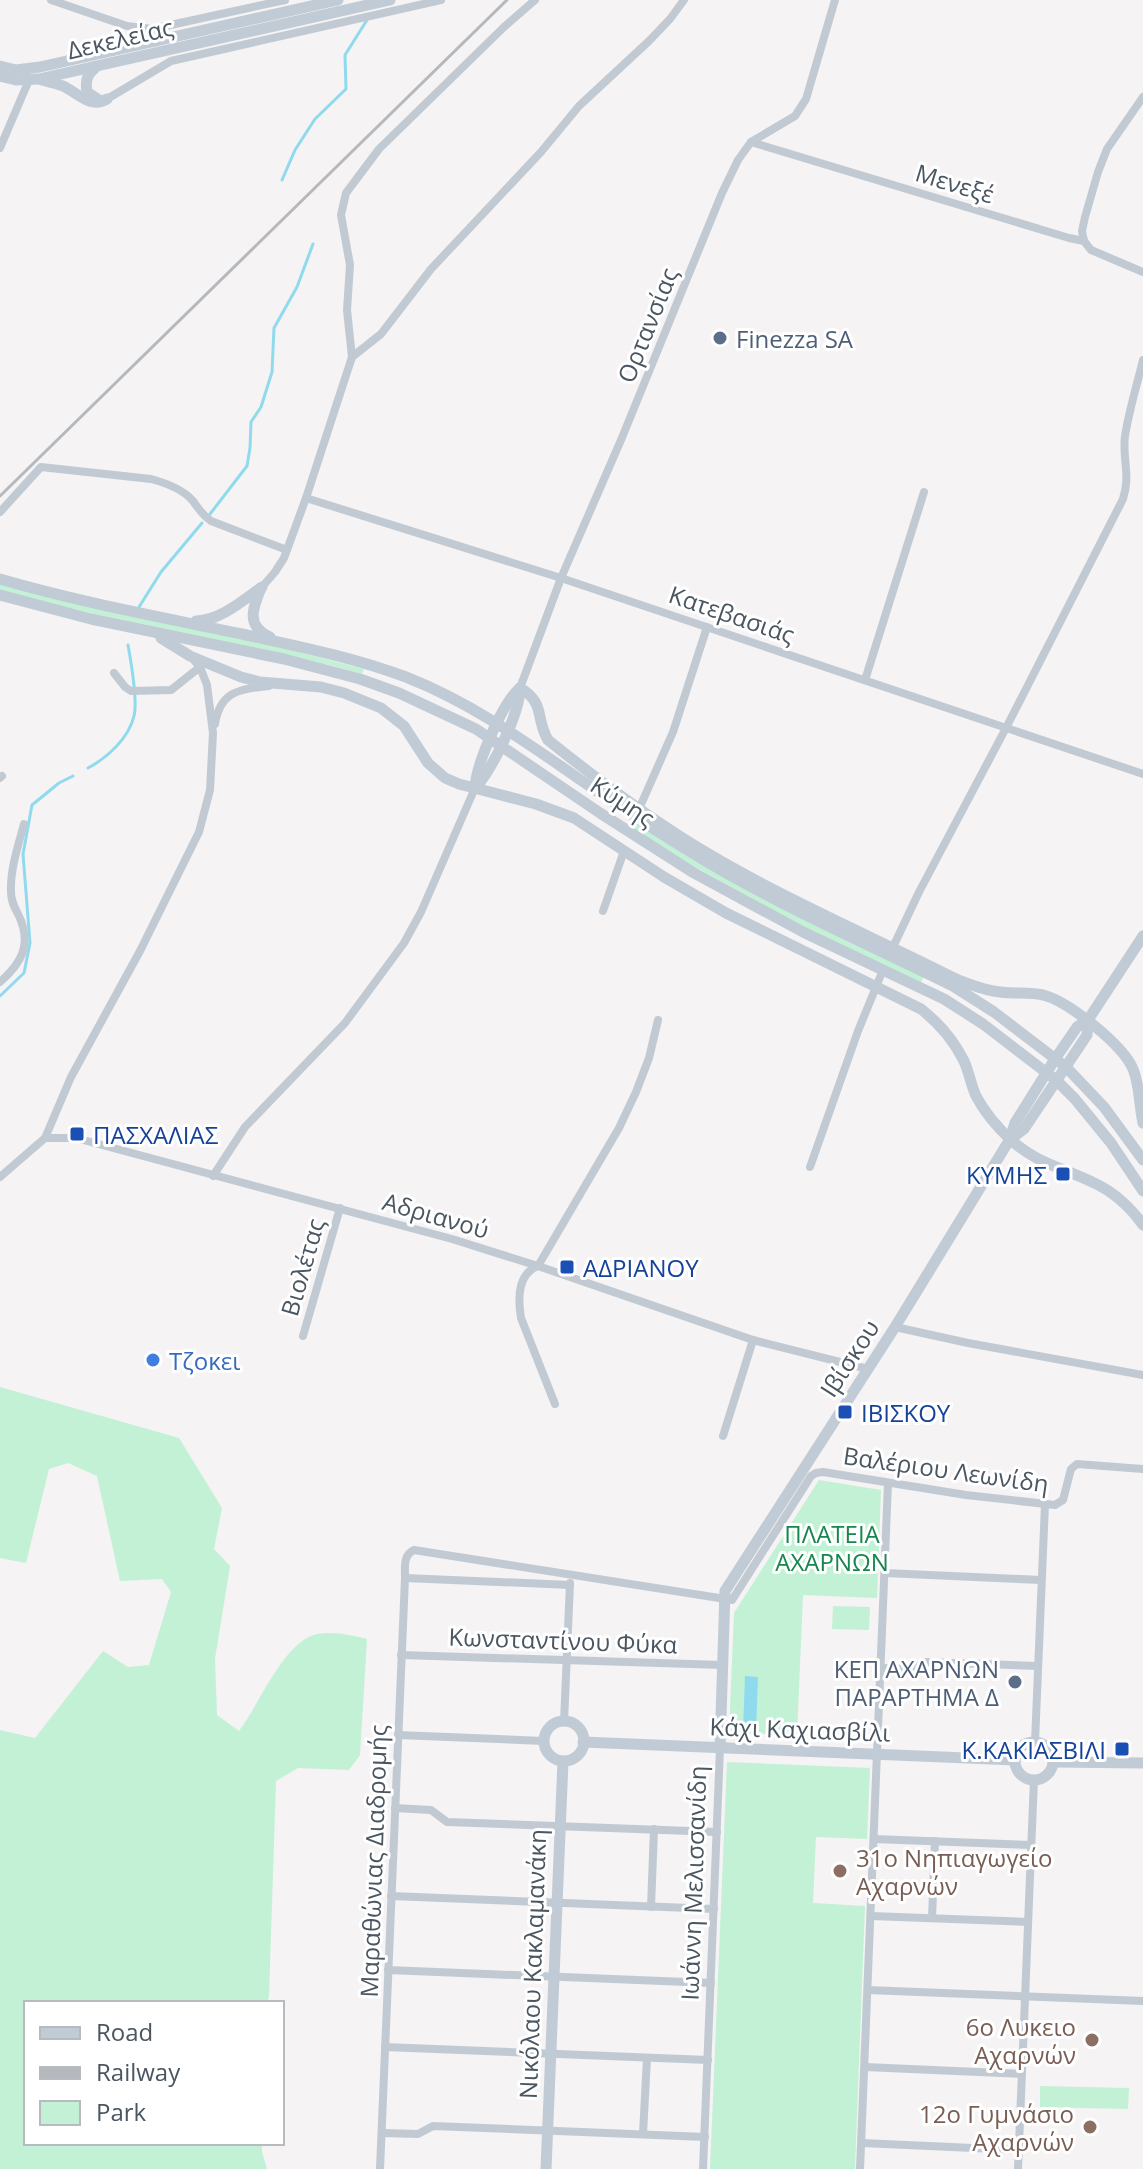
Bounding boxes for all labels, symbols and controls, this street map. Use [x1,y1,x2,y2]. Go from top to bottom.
street label: Δεκελείας [64,10,176,66]
street label: Μενεξέ [912,155,998,211]
street label: Ορτανσίας [609,263,685,387]
place label: Finezza SA [736,322,854,355]
marker: Finezza SA [711,329,729,347]
street label: Κατεβασιάς [665,577,799,651]
street label: Κύμης [584,768,662,834]
place label: ΠΑΣΧΑΛΙΑΣ [93,1118,219,1151]
marker: ΠΑΣΧΑΛΙΑΣ [68,1125,86,1143]
place label: ΚΥΜΗΣ [966,1158,1047,1191]
marker: ΚΥΜΗΣ [1054,1165,1072,1183]
street label: Αδριανού [379,1184,493,1246]
street label: Βιολέτας [272,1214,332,1320]
place label: ΑΔΡΙΑΝΟΥ [583,1251,699,1284]
marker: ΑΔΡΙΑΝΟΥ [558,1258,576,1276]
street label: Ιβίσκου [812,1313,886,1403]
place label: Τζοκει [169,1344,240,1377]
marker: Τζοκει [144,1351,162,1369]
place label: ΙΒΙΣΚΟΥ [861,1396,951,1429]
marker: ΙΒΙΣΚΟΥ [836,1403,854,1421]
street label: Βαλέριου Λεωνίδη [841,1438,1051,1500]
park label: ΠΛΑΤΕΙΑ ΑΧΑΡΝΩΝ [775,1517,889,1578]
street label: Κωνσταντίνου Φύκα [448,1620,678,1660]
place label: ΚΕΠ ΑΧΑΡΝΩΝ ΠΑΡΑΡΤΗΜΑ Δ [834,1652,999,1713]
marker: ΚΕΠ ΑΧΑΡΝΩΝ ΠΑΡΑΡΤΗΜΑ Δ [1006,1673,1024,1691]
street label: Κάχι Καχιασβίλι [709,1709,891,1749]
street label: Μαραθώνιας Διαδρομής [352,1724,394,1998]
place label: Κ.ΚΑΚΙΑΣΒΙΛΙ [962,1733,1106,1766]
marker: Κ.ΚΑΚΙΑΣΒΙΛΙ [1113,1740,1131,1758]
street label: Ιωάννη Μελισσανίδη [672,1765,714,2001]
street label: Νικόλαου Κακλαμανάκη [511,1828,553,2100]
place label: 31ο Νηπιαγωγείο Αχαρνών [856,1841,1053,1902]
marker: 31ο Νηπιαγωγείο Αχαρνών [831,1862,849,1880]
legend [24,2001,284,2145]
place label: 6ο Λυκειο Αχαρνών [966,2010,1076,2071]
text: Road [96,2015,153,2048]
marker: 6ο Λυκειο Αχαρνών [1083,2031,1101,2049]
text: Railway [96,2055,181,2088]
text: Park [96,2095,147,2128]
place label: 12ο Γυμνάσιο Αχαρνών [919,2097,1074,2158]
marker: 12ο Γυμνάσιο Αχαρνών [1081,2118,1099,2136]

